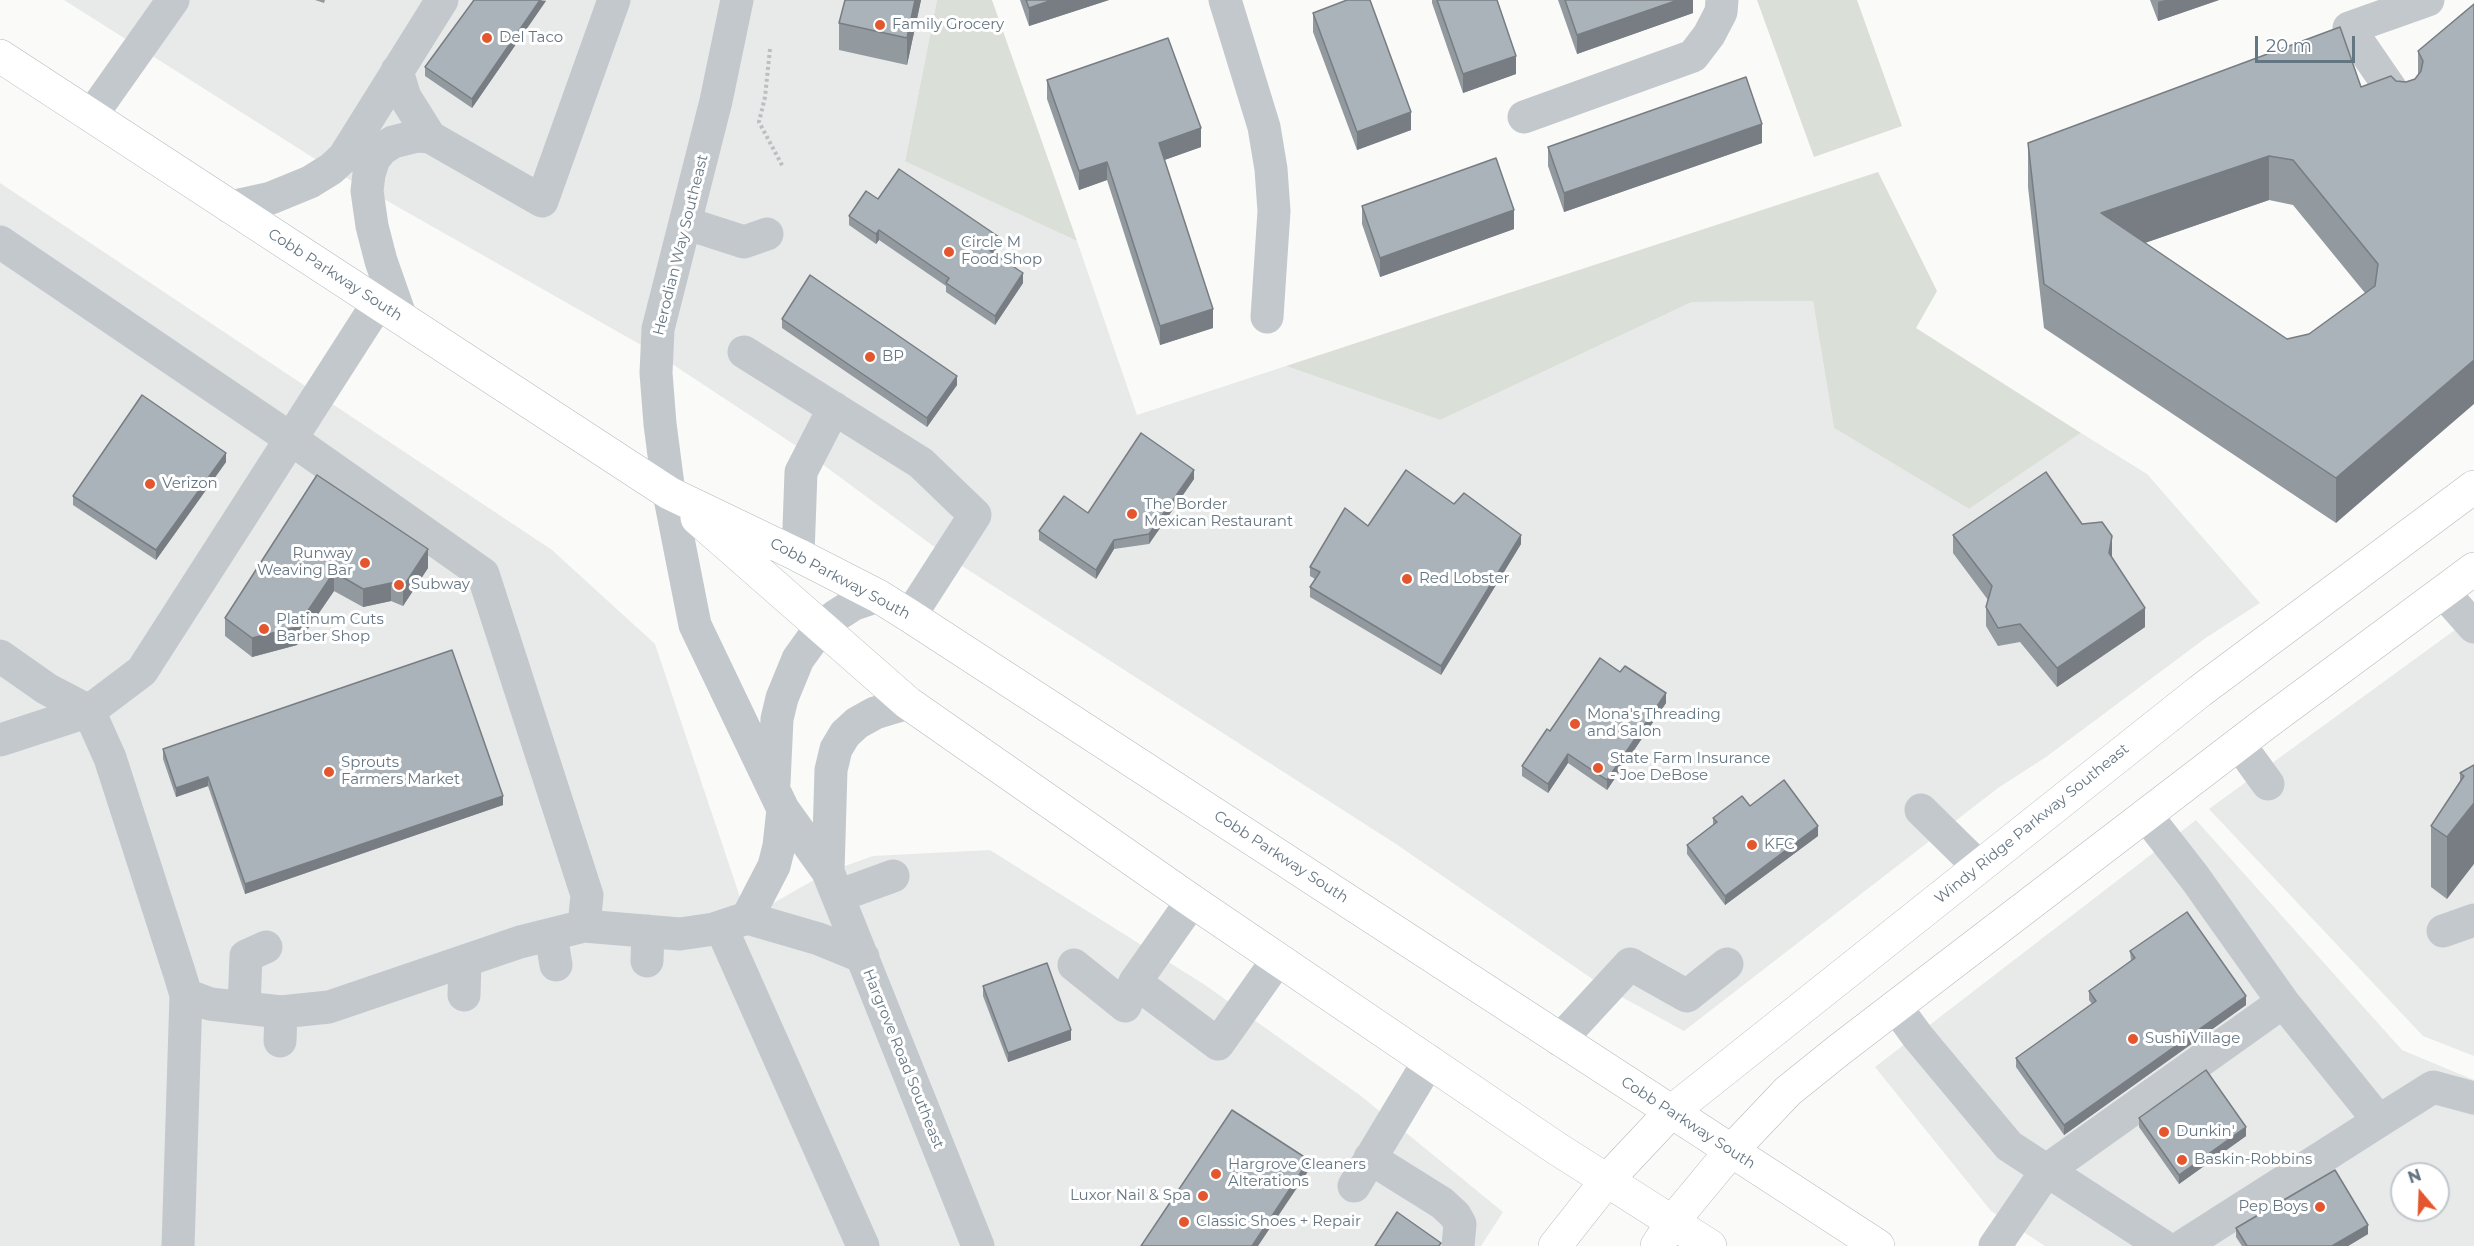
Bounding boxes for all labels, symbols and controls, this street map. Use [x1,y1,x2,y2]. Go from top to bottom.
place label: Family Grocery [892,16,1004,34]
marker: Family Grocery [873,18,887,32]
scale bar [2258,24,2358,62]
place label: Del Taco [499,29,563,47]
marker: Del Taco [480,31,494,45]
text: 20 m [2266,35,2312,57]
street label: Herodian Way Southeast [650,153,712,337]
street label: Cobb Parkway South [265,225,405,325]
place label: Circle M Food Shop [961,234,1042,269]
marker: Circle M Food Shop [942,245,956,259]
place label: BP [882,348,904,366]
marker: BP [863,350,877,364]
place label: Verizon [162,475,218,493]
marker: Verizon [143,477,157,491]
place label: The Border Mexican Restaurant [1144,496,1293,531]
marker: The Border Mexican Restaurant [1125,507,1139,521]
street label: Cobb Parkway South [767,534,913,624]
place label: Runway Weaving Bar [257,545,353,580]
marker: Runway Weaving Bar [358,556,372,570]
place label: Red Lobster [1419,570,1510,588]
marker: Red Lobster [1400,572,1414,586]
place label: Subway [411,576,470,594]
marker: Subway [392,578,406,592]
place label: Platinum Cuts Barber Shop [276,611,384,646]
marker: Platinum Cuts Barber Shop [257,622,271,636]
place label: Mona's Threading and Salon [1587,706,1721,741]
marker: Mona's Threading and Salon [1568,717,1582,731]
street label: Windy Ridge Parkway Southeast [1931,740,2133,908]
place label: State Farm Insurance - Joe DeBose [1610,750,1770,785]
place label: Sprouts Farmers Market [341,754,460,789]
marker: State Farm Insurance - Joe DeBose [1591,761,1605,775]
marker: Sprouts Farmers Market [322,765,336,779]
street label: Cobb Parkway South [1211,807,1351,907]
place label: KFC [1764,836,1795,854]
marker: KFC [1745,838,1759,852]
street label: Hargrove Road Southeast [859,967,947,1151]
place label: Sushi Village [2145,1030,2240,1048]
marker: Sushi Village [2126,1032,2140,1046]
street label: Cobb Parkway South [1618,1073,1758,1173]
place label: Dunkin' [2176,1123,2235,1141]
marker: Dunkin' [2157,1125,2171,1139]
place label: Baskin-Robbins [2194,1151,2312,1169]
marker: Baskin-Robbins [2175,1153,2189,1167]
place label: Hargrove Cleaners Alterations [1228,1156,1366,1191]
north arrow [2390,1162,2450,1222]
text: N [2405,1165,2424,1187]
marker: Hargrove Cleaners Alterations [1209,1167,1223,1181]
place label: Luxor Nail & Spa [1070,1187,1191,1205]
marker: Luxor Nail & Spa [1196,1189,1210,1203]
place label: Pep Boys [2238,1198,2308,1216]
marker: Pep Boys [2313,1200,2327,1214]
place label: Classic Shoes + Repair [1196,1213,1361,1231]
marker: Classic Shoes + Repair [1177,1215,1191,1229]

